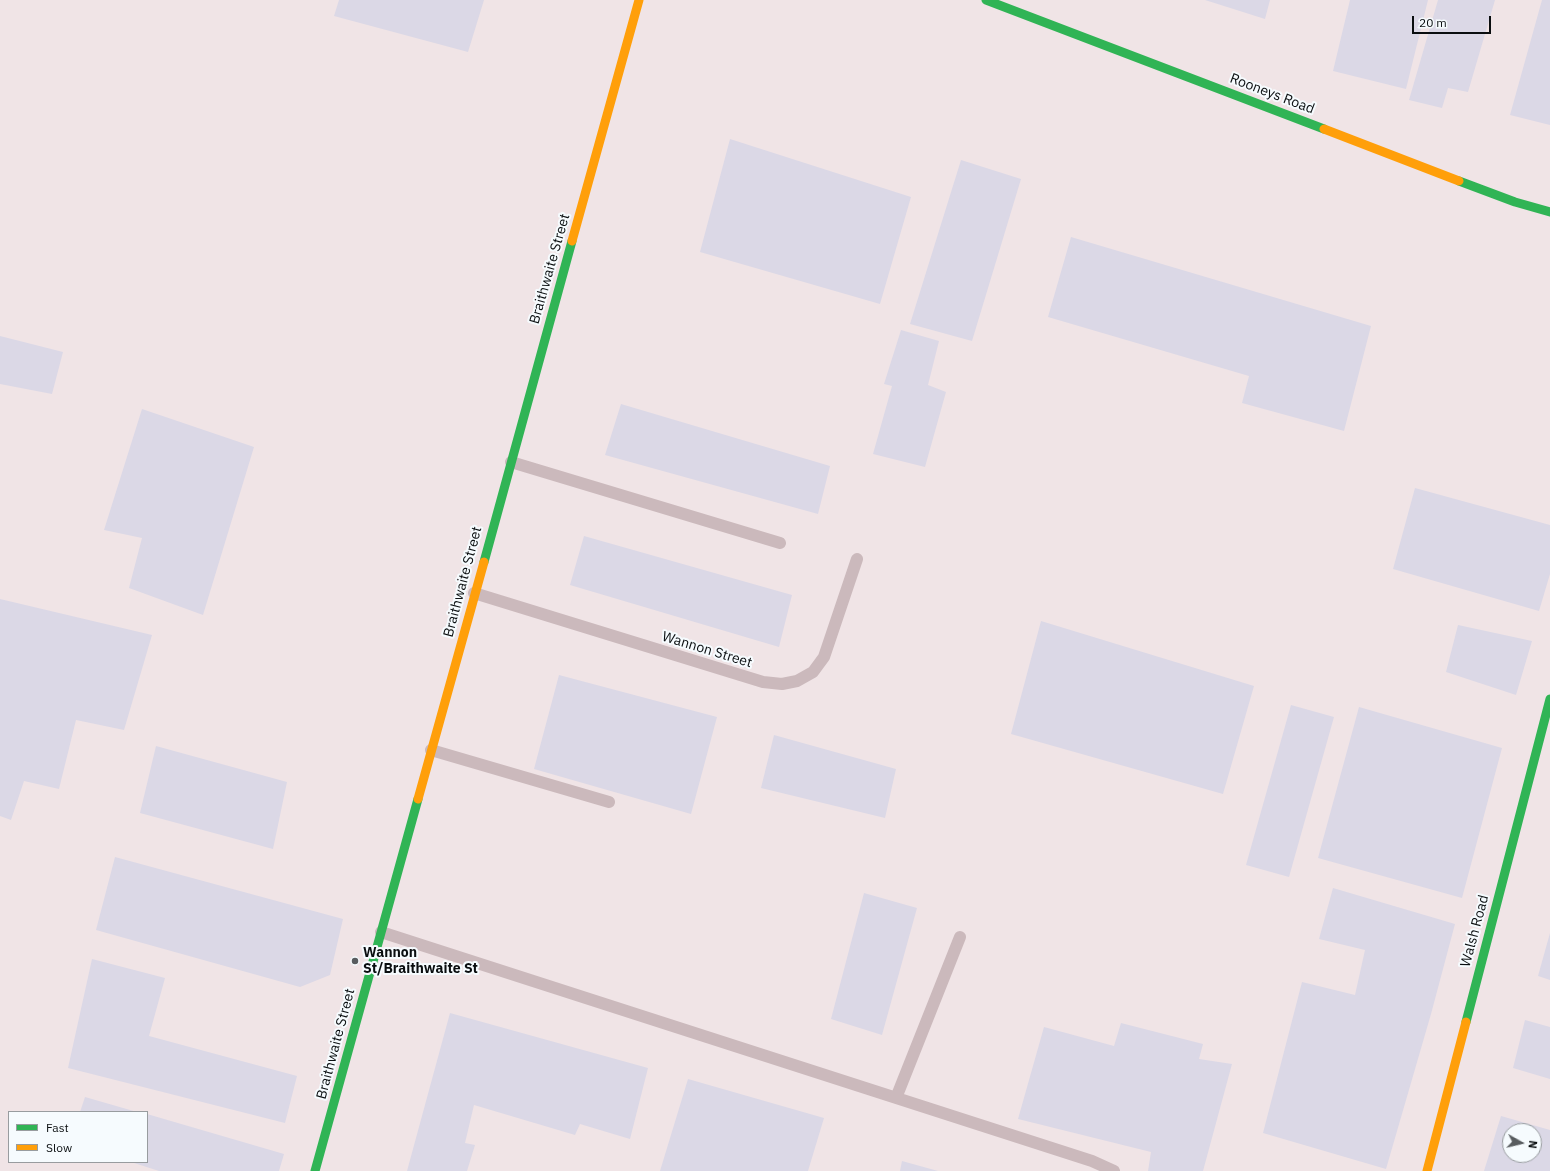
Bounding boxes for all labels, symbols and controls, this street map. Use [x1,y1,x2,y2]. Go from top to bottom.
scale bar [1414,8,1493,34]
text: 20 m [1419,15,1447,30]
street label: Rooneys Road [1227,70,1317,118]
street label: Braithwaite Street [526,212,574,326]
street label: Braithwaite Street [440,525,486,639]
street label: Wannon Street [660,628,754,672]
street label: Walsh Road [1457,893,1493,969]
place label: Wannon St/Braithwaite St [363,945,478,978]
marker: Wannon St/Braithwaite St [350,956,360,966]
street label: Braithwaite Street [313,987,359,1101]
legend [8,1111,148,1163]
text: Fast [46,1120,69,1135]
north arrow [1502,1123,1542,1163]
text: Slow [46,1140,72,1155]
text: N [1525,1140,1540,1149]

